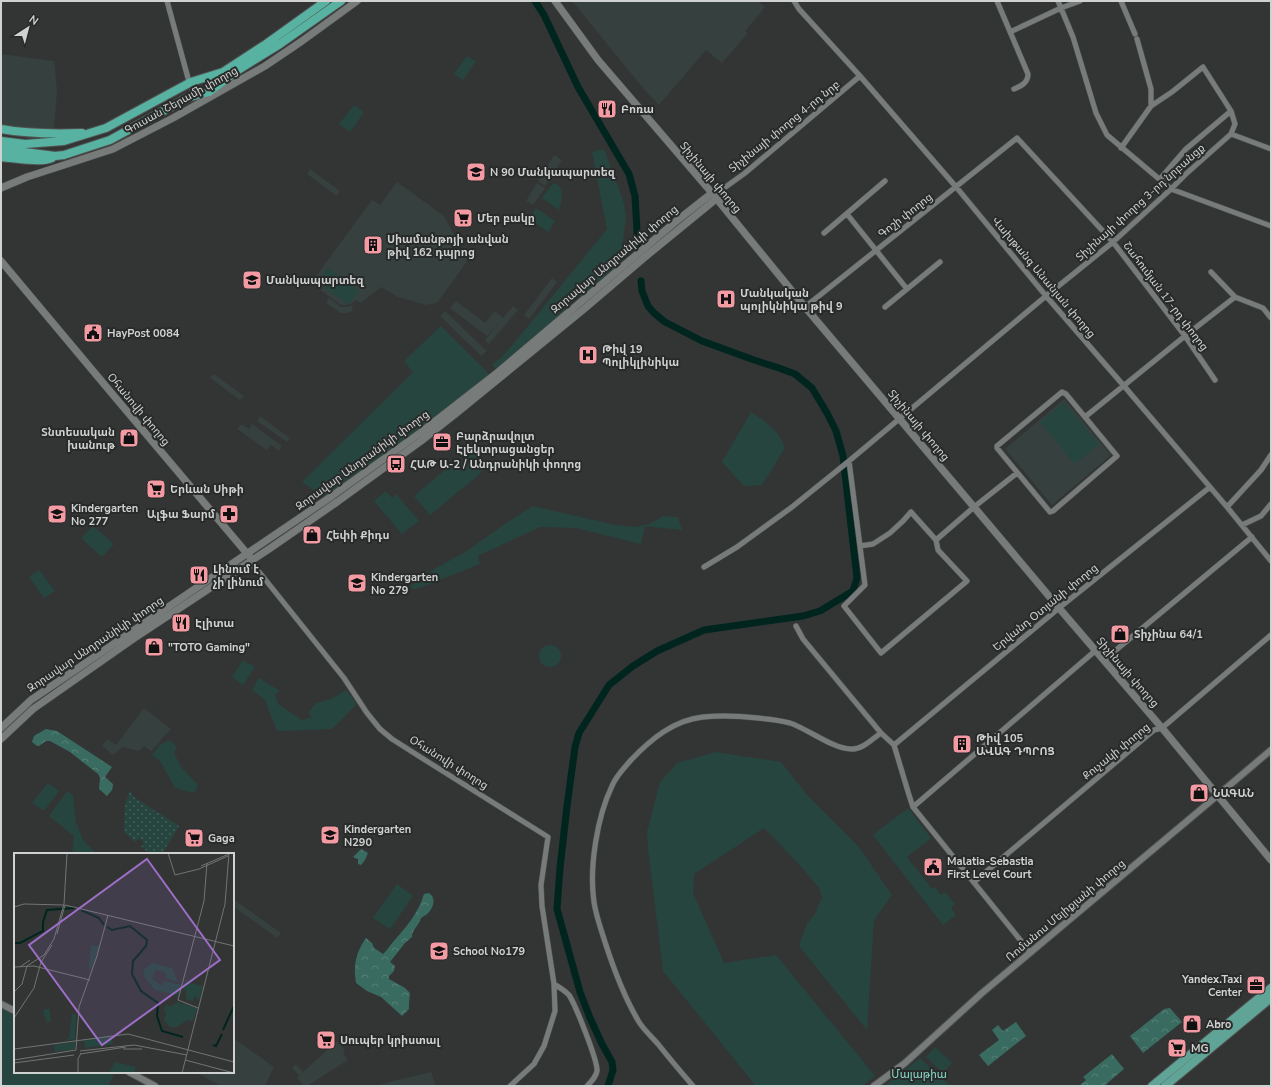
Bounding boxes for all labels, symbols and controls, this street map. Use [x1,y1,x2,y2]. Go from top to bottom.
north arrow [8,8,48,48]
text: N [26,12,41,29]
street label: Գուսան Շերամի փողոց [122,63,241,138]
street label: Տիչինայի փողոց 4-րդ նրբ [726,77,843,176]
restaurant icon: Բոռա [596,98,618,120]
place label: Բոռա [621,102,654,117]
street label: Տիչինայի փողոց [676,139,745,216]
street label: Տիչինայի փողոց 3-րդ նրբանցք [1073,140,1208,264]
school or university icon: N 90 Մանկապարտեզ [465,161,487,183]
place label: N 90 Մանկապարտեզ [490,165,616,180]
street label: Գոշի փողոց [875,189,936,241]
street label: Զորավար Անդրանիկի փողոց [548,202,681,317]
supermarket icon: Մեր բակը [452,207,474,229]
place label: Մեր բակը [477,211,535,226]
street label: Վախթանգ Անանյան փողոց [988,214,1099,341]
place label: Սիամանթոյի անվան թիվ 162 դպրոց [387,232,509,260]
building icon: Սիամանթոյի անվան թիվ 162 դպրոց [362,234,384,256]
street label: Շահումյան 17-րդ փողոց [1120,239,1212,354]
school or university icon: Մանկապարտեզ [241,269,263,291]
place label: Մանկապարտեզ [266,273,364,288]
place label: Մանկական պոլիկնիկա թիվ 9 [740,286,843,314]
hospital icon: Մանկական պոլիկնիկա թիվ 9 [715,288,737,310]
public building icon: HayPost 0084 [82,322,104,344]
place label: HayPost 0084 [107,326,180,341]
place label: Թիվ 19 Պոլիկլինիկա [602,342,679,370]
hospital icon: Թիվ 19 Պոլիկլինիկա [577,344,599,366]
street label: Օհանովի փողոց [104,370,173,449]
street label: Տիչինայի փողոց [884,387,953,464]
street label: Զորավար Անդրանիկի փողոց [293,407,432,514]
place label: Տնտեսական խանութ [41,425,116,453]
shop icon: Տնտեսական խանութ [118,427,140,449]
place label: Բարձրավոլտ Էլեկտրացանցեր [456,429,555,457]
office icon: Բարձրավոլտ Էլեկտրացանցեր [431,431,453,453]
bus stop icon: ՀԱԹ Ա-2 / Անդրանիկի փողոց [385,453,407,475]
place label: ՀԱԹ Ա-2 / Անդրանիկի փողոց [410,457,581,472]
supermarket icon: Երևան Սիթի [145,478,167,500]
place label: Երևան Սիթի [170,482,244,497]
place label: Kindergarten No 277 [71,501,138,529]
school or university icon: Kindergarten No 277 [46,503,68,525]
pharmacy icon: Ալֆա Ֆարմ [218,503,240,525]
place label: Ալֆա Ֆարմ [147,507,216,522]
shop icon: Հեփի Քիդս [301,524,323,546]
place label: Հեփի Քիդս [326,528,389,543]
street label: Երվանդ Օտյանի փողոց [990,560,1101,655]
place label: Լինում է չի լինում [212,562,264,590]
restaurant icon: Լինում է չի լինում [188,564,210,586]
place label: Kindergarten No 279 [371,570,438,598]
school or university icon: Kindergarten No 279 [346,572,368,594]
street label: Զորավար Անդրանիկի փողոց [24,593,166,696]
restaurant icon: Էլիտա [170,612,192,634]
place label: Էլիտա [195,616,234,631]
shop icon: Տիչինա 64/1 [1109,623,1131,645]
place label: Տիչինա 64/1 [1134,627,1203,642]
street label: Տիչինայի փողոց [1093,634,1162,711]
shop icon: "TOTO Gaming" [143,636,165,658]
place label: "TOTO Gaming" [168,640,250,655]
street label: Քուչակի փողոց [1079,719,1153,783]
place label: Թիվ 105 ԱՎԱԳ ԴՊՐՈՑ [976,731,1055,759]
street label: Օհանովի փողոց [406,732,491,793]
building icon: Թիվ 105 ԱՎԱԳ ԴՊՐՈՑ [951,733,973,755]
shop icon: ՆԱԳԱՆ [1188,782,1210,804]
place label: ՆԱԳԱՆ [1213,786,1254,801]
place label: Kindergarten N290 [344,822,411,850]
school or university icon: Kindergarten N290 [319,824,341,846]
supermarket icon: Gaga [183,827,205,849]
place label: Gaga [208,831,235,846]
inset map [14,853,234,1073]
place label: Malatia-Sebastia First Level Court [947,854,1034,882]
public building icon: Malatia-Sebastia First Level Court [922,856,944,878]
street label: Ռոմանոս Մելիքյանի փողոց [1002,856,1128,965]
school or university icon: School No179 [428,940,450,962]
place label: School No179 [453,944,525,959]
place label: Yandex.Taxi Center [1181,972,1243,1000]
office icon: Yandex.Taxi Center [1245,974,1267,996]
shop icon: Abro [1181,1013,1203,1035]
place label: Abro [1206,1017,1231,1032]
supermarket icon: Սուպեր կրիստալ [315,1029,337,1051]
place label: Սուպեր կրիստալ [340,1033,441,1048]
supermarket icon: MG [1166,1037,1188,1059]
place label: MG [1191,1041,1209,1056]
park label: Մալաթիա [891,1067,947,1082]

